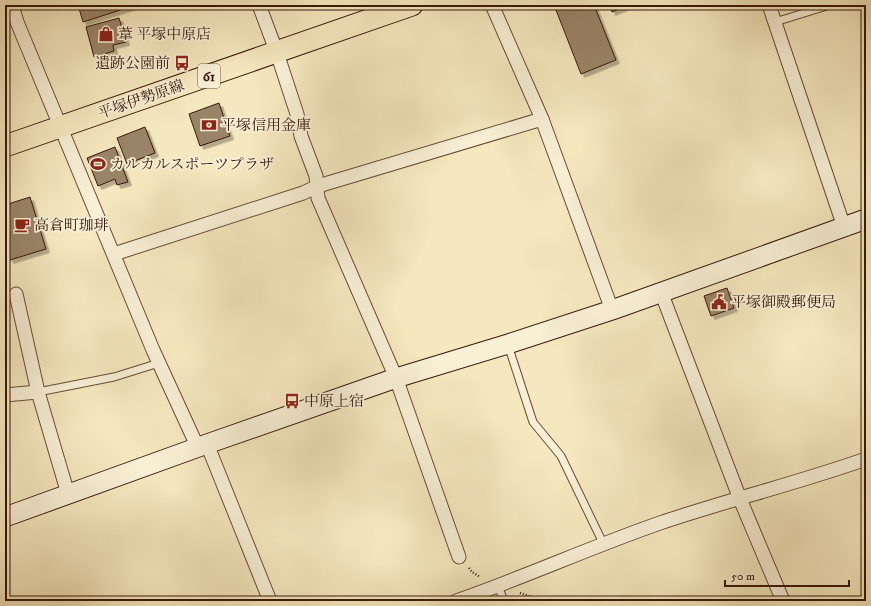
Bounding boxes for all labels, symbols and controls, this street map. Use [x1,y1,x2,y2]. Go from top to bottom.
shop icon: 葦 平塚中原店 [97,25,115,43]
place label: 葦 平塚中原店 [118,25,211,44]
place label: 遺跡公園前 [95,54,170,73]
bus stop icon: 遺跡公園前 [173,54,191,72]
road number: 61 [198,64,220,88]
street label: 平塚伊勢原線 [96,76,187,123]
bank icon: 平塚信用金庫 [200,116,218,134]
place label: 平塚信用金庫 [221,116,311,135]
sports icon: カルカルスポーツプラザ [89,155,107,173]
place label: カルカルスポーツプラザ [110,155,274,174]
cafe icon: 高倉町珈琲 [13,216,31,234]
place label: 高倉町珈琲 [34,216,109,235]
public building icon: 平塚御殿郵便局 [710,293,728,311]
place label: 平塚御殿郵便局 [731,293,836,312]
bus stop icon: 中原上宿 [283,392,301,410]
place label: 中原上宿 [304,392,364,411]
scale bar [725,562,849,588]
text: 50 m [731,569,755,584]

